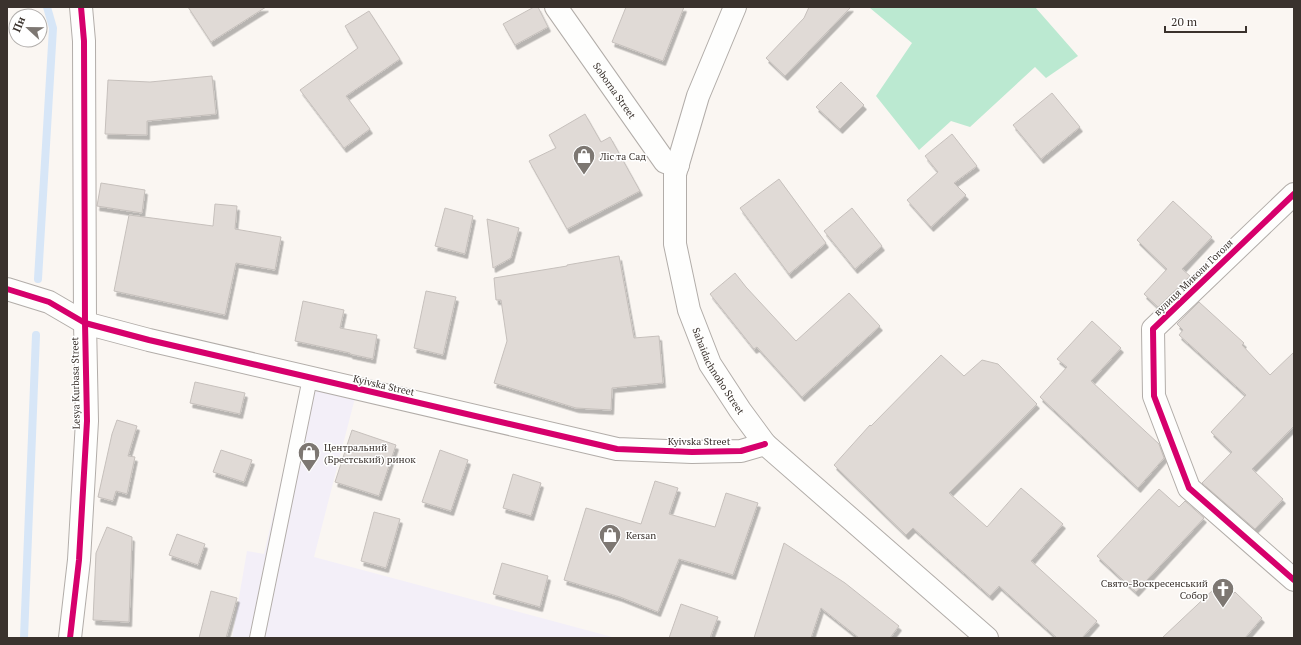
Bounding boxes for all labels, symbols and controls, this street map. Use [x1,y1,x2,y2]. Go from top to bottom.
north arrow [8,8,48,48]
scale bar [1165,8,1246,34]
text: Пн [9,14,28,34]
text: 20 m [1171,14,1198,29]
street label: Soborna Street [590,60,639,122]
shop icon: Ліс та Сад [571,143,597,176]
place label: Ліс та Сад [599,150,646,163]
street label: вулиця Миколи Гоголя [1151,236,1236,319]
street label: Sahaidachnoho Street [689,326,747,417]
street label: Lesya Kurbasa Street [68,336,83,429]
street label: Kyivska Street [352,372,416,399]
street label: Kyivska Street [668,435,731,448]
shop icon: Центральний (Брестський) ринок [296,440,322,473]
place label: Центральний (Брестський) ринок [324,441,416,466]
shop icon: Kersan [597,522,623,555]
place label: Kersan [626,529,656,542]
church icon: Свято-Воскресенський Собор [1210,576,1236,609]
place label: Свято-Воскресенський Собор [1101,577,1208,602]

